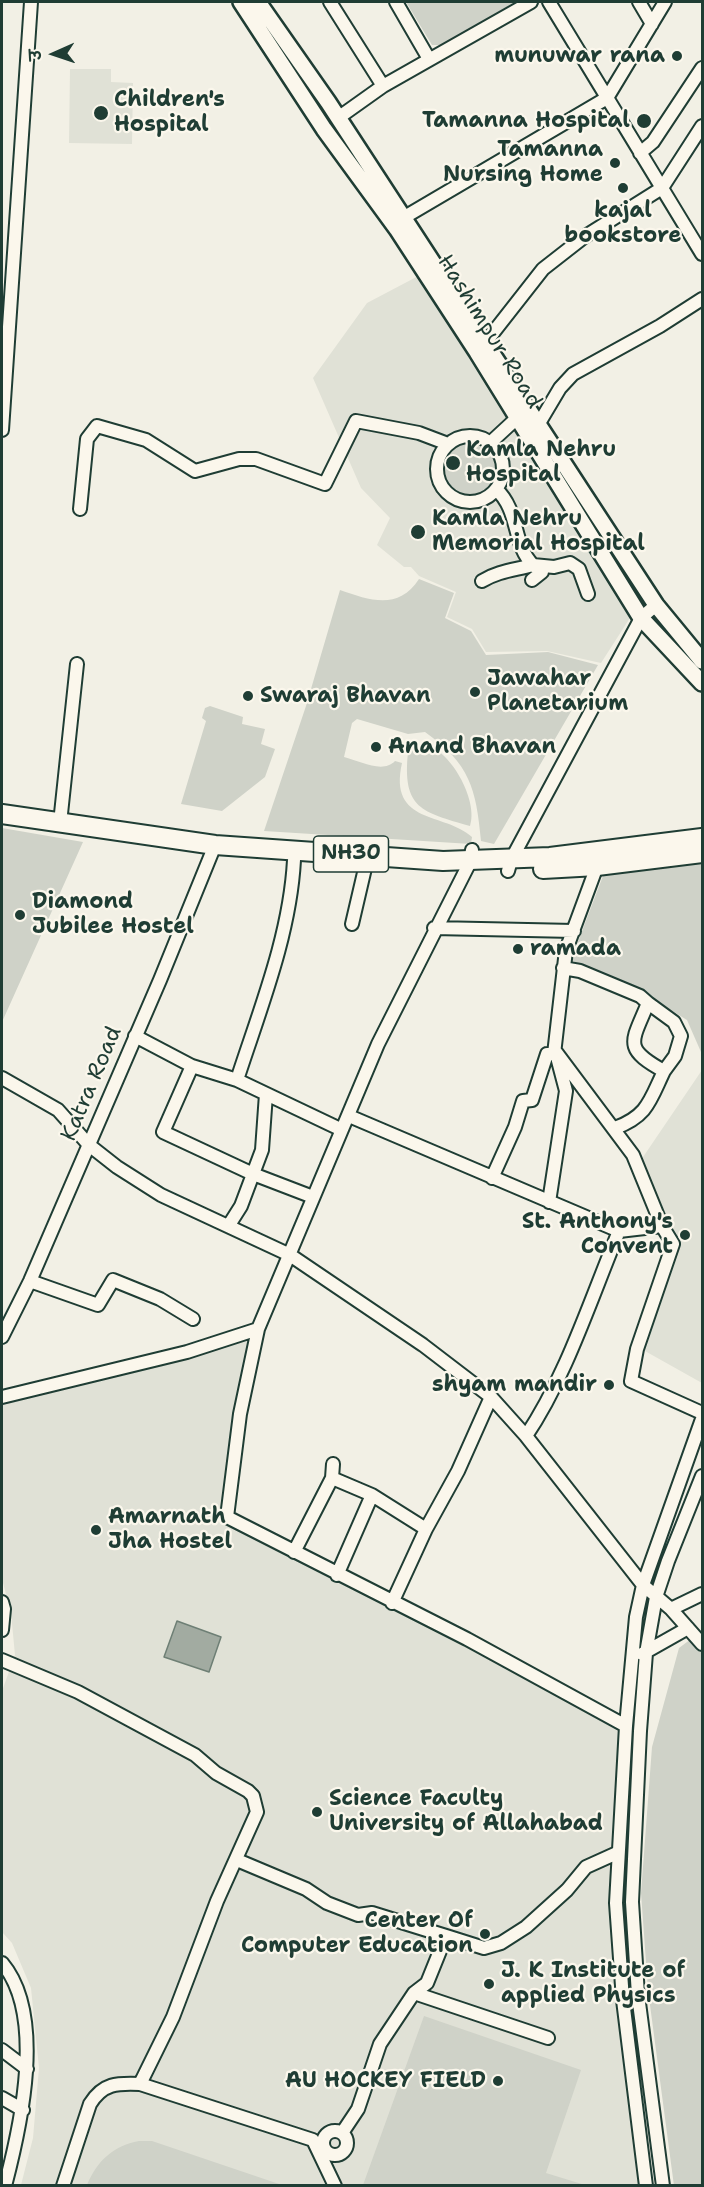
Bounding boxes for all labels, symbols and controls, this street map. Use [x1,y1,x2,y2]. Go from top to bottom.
north arrow [24,24,84,84]
place label: munuwar rana [494,43,665,69]
text: उ [25,49,46,61]
marker: munuwar rana [670,49,684,63]
place label: Children's Hospital [114,87,225,138]
marker: Children's Hospital [92,104,110,122]
place label: Tamanna Hospital [422,108,630,134]
marker: Tamanna Hospital [635,112,653,130]
place label: Tamanna Nursing Home [443,137,603,188]
marker: Tamanna Nursing Home [608,156,622,170]
marker: kajal bookstore [616,181,630,195]
place label: kajal bookstore [565,198,681,249]
street label: Hashimpur Road [431,250,547,414]
place label: Kamla Nehru Hospital [466,437,616,488]
marker: Kamla Nehru Hospital [444,454,462,472]
place label: Kamla Nehru Memorial Hospital [432,506,645,558]
marker: Kamla Nehru Memorial Hospital [409,523,427,541]
place label: Jawahar Planetarium [487,666,628,718]
place label: Swaraj Bhavan [260,683,431,709]
marker: Jawahar Planetarium [468,685,482,699]
marker: Swaraj Bhavan [241,689,255,703]
place label: Anand Bhavan [388,734,556,760]
marker: Anand Bhavan [369,740,383,754]
road number: NH30 [314,836,388,872]
place label: Diamond Jubilee Hostel [32,889,194,940]
marker: Diamond Jubilee Hostel [13,908,27,922]
place label: ramada [530,936,621,962]
marker: ramada [511,942,525,956]
street label: Katra Road [56,1023,128,1145]
place label: St. Anthony's Convent [522,1209,673,1260]
marker: St. Anthony's Convent [678,1228,692,1242]
place label: shyam mandir [432,1372,597,1398]
marker: shyam mandir [602,1378,616,1392]
place label: Amarnath Jha Hostel [108,1504,232,1556]
marker: Amarnath Jha Hostel [89,1523,103,1537]
place label: Science Faculty University of Allahabad [329,1786,603,1838]
marker: Science Faculty University of Allahabad [310,1805,324,1819]
place label: Center Of Computer Education [241,1908,473,1960]
marker: Center Of Computer Education [478,1927,492,1941]
place label: J. K Institute of applied Physics [501,1958,685,2010]
marker: J. K Institute of applied Physics [482,1977,496,1991]
place label: AU HOCKEY FIELD [285,2068,486,2094]
marker: AU HOCKEY FIELD [491,2074,505,2088]

